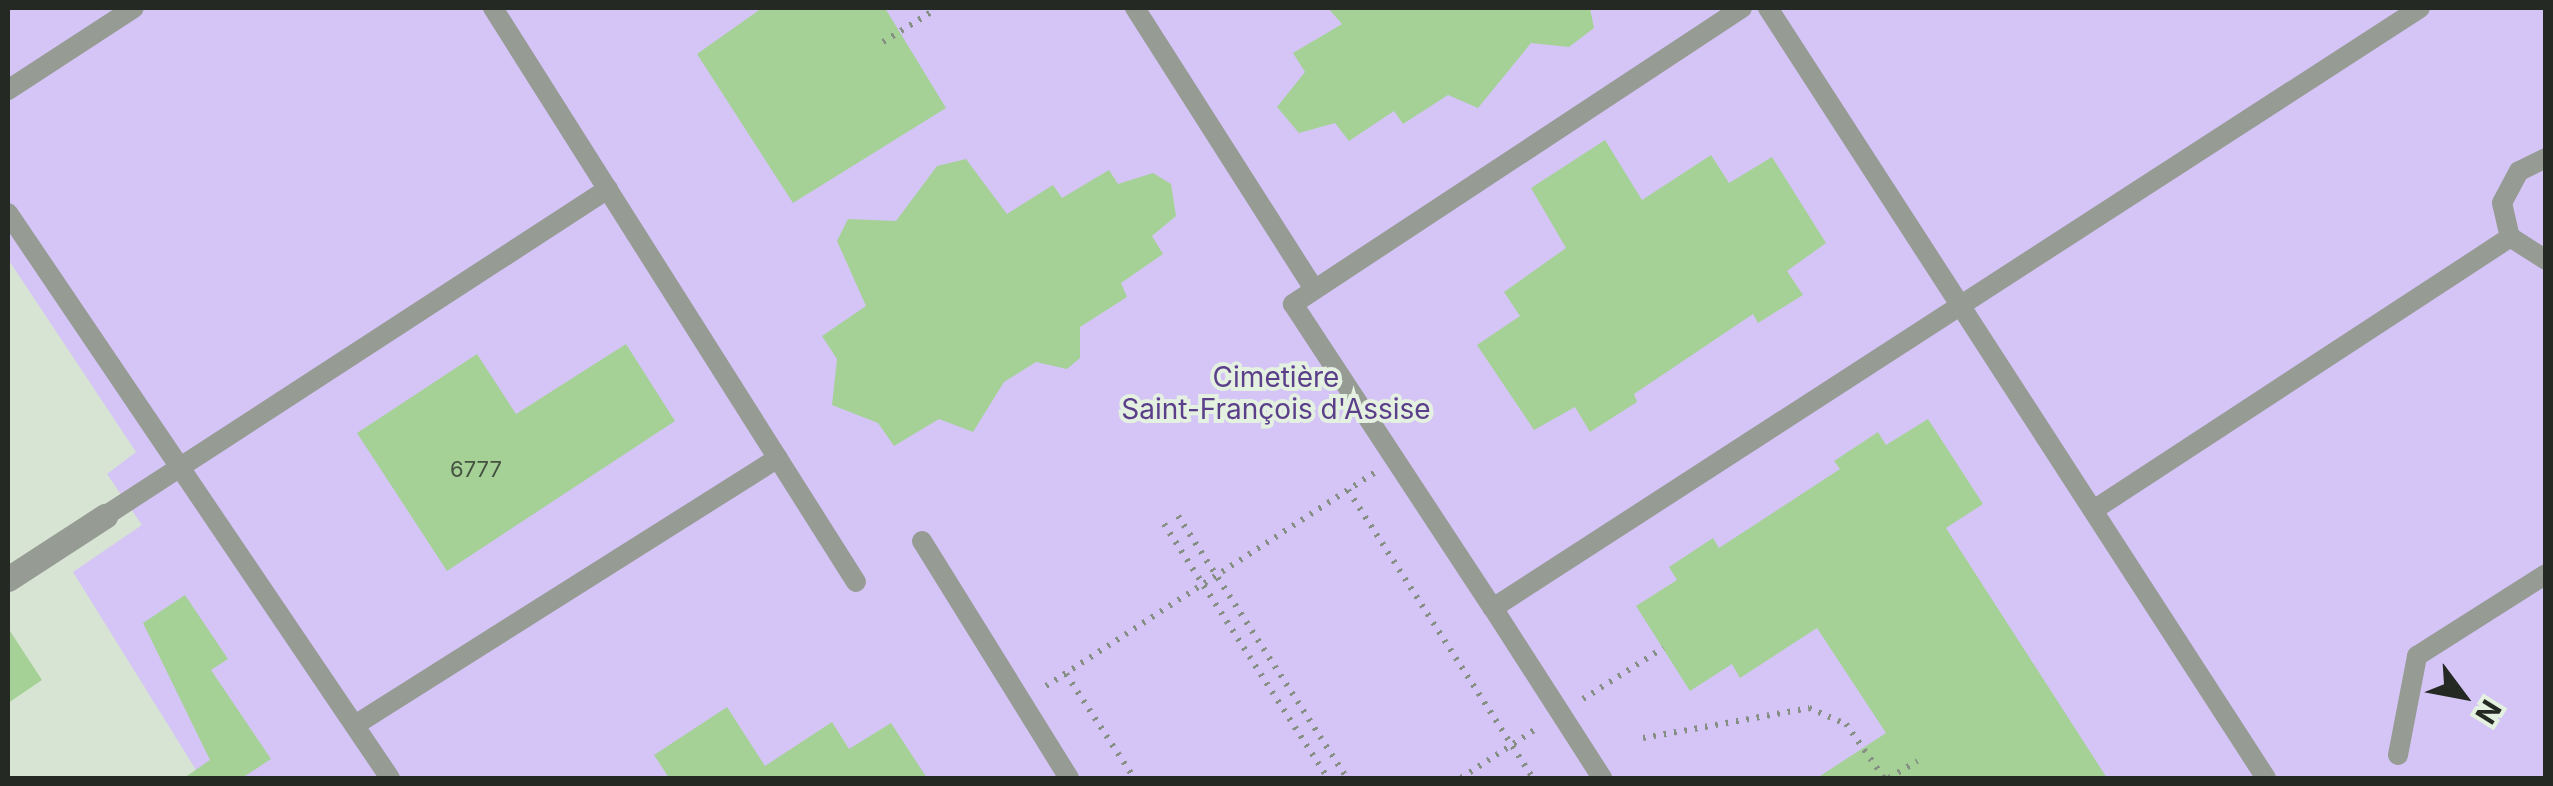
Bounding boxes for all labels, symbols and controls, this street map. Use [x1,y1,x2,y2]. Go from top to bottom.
park label: Cimetière Saint-François d'Assise [1121,360,1431,426]
house number: 6777 [450,457,502,483]
north arrow [2413,646,2513,746]
text: N [2468,694,2509,730]

